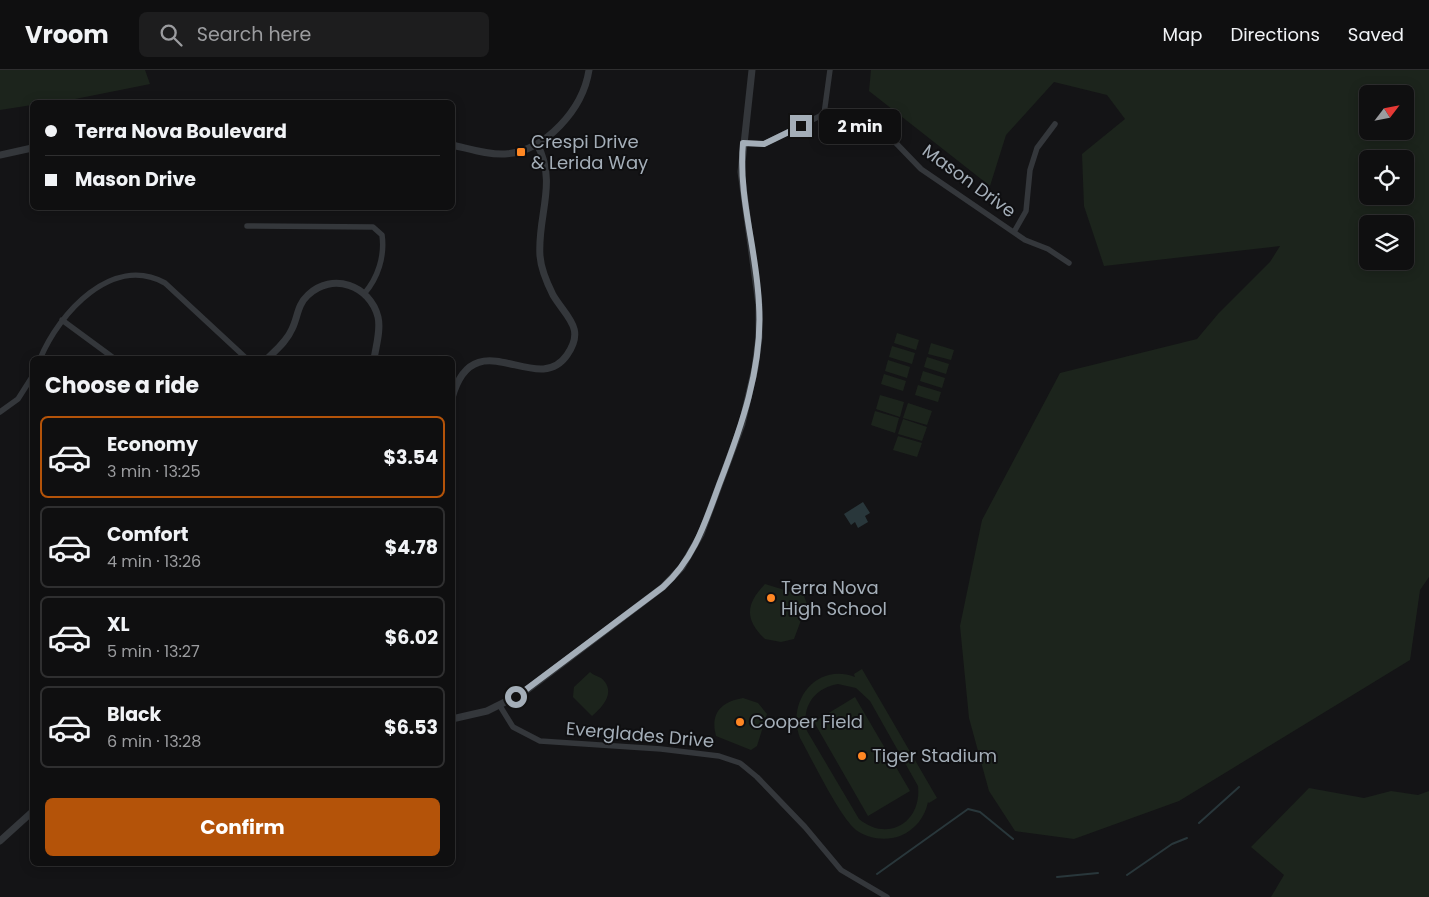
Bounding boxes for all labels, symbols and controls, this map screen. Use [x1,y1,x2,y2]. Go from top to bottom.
search box [139,12,489,57]
text: Vroom [25,18,109,51]
icon: search [157,21,185,49]
text: Search here [197,21,311,48]
text: Map [1163,22,1202,47]
text: Directions [1230,22,1320,47]
text: Saved [1348,22,1404,47]
north arrow [1359,85,1414,140]
map controls [1359,85,1414,270]
callout: 2 min [818,108,901,144]
route end [790,115,812,137]
text: 2 min [838,115,882,138]
text: Terra Nova Boulevard [75,118,287,145]
place label: Crespi Drive & Lerida Way [531,129,648,175]
street label: Mason Drive [917,138,1021,223]
marker: Crespi Drive & Lerida Way [515,146,527,158]
button: locate [1359,150,1414,205]
text: Mason Drive [75,166,196,193]
button: layers [1359,215,1414,270]
text: Choose a ride [45,370,199,401]
text: Economy [107,431,198,458]
icon: car [47,435,92,480]
text: $3.54 [383,444,438,471]
text: 3 min · 13:25 [107,460,201,483]
text: Comfort [107,521,189,548]
icon: car [47,525,92,570]
text: $4.78 [385,534,438,561]
text: 4 min · 13:26 [107,550,201,573]
place label: Terra Nova High School [781,575,887,621]
marker: Terra Nova High School [765,592,777,604]
text: XL [107,611,130,638]
icon: car [47,615,92,660]
text: $6.02 [385,624,438,651]
text: 5 min · 13:27 [107,640,200,663]
route start [505,686,527,708]
text: Black [107,701,161,728]
icon: car [47,705,92,750]
place label: Cooper Field [750,709,863,734]
text: $6.53 [384,714,438,741]
street label: Everglades Drive [565,716,715,753]
marker: Cooper Field [734,716,746,728]
text: 6 min · 13:28 [107,730,201,753]
place label: Tiger Stadium [872,743,997,768]
marker: Tiger Stadium [856,750,868,762]
button: Confirm [45,798,440,856]

